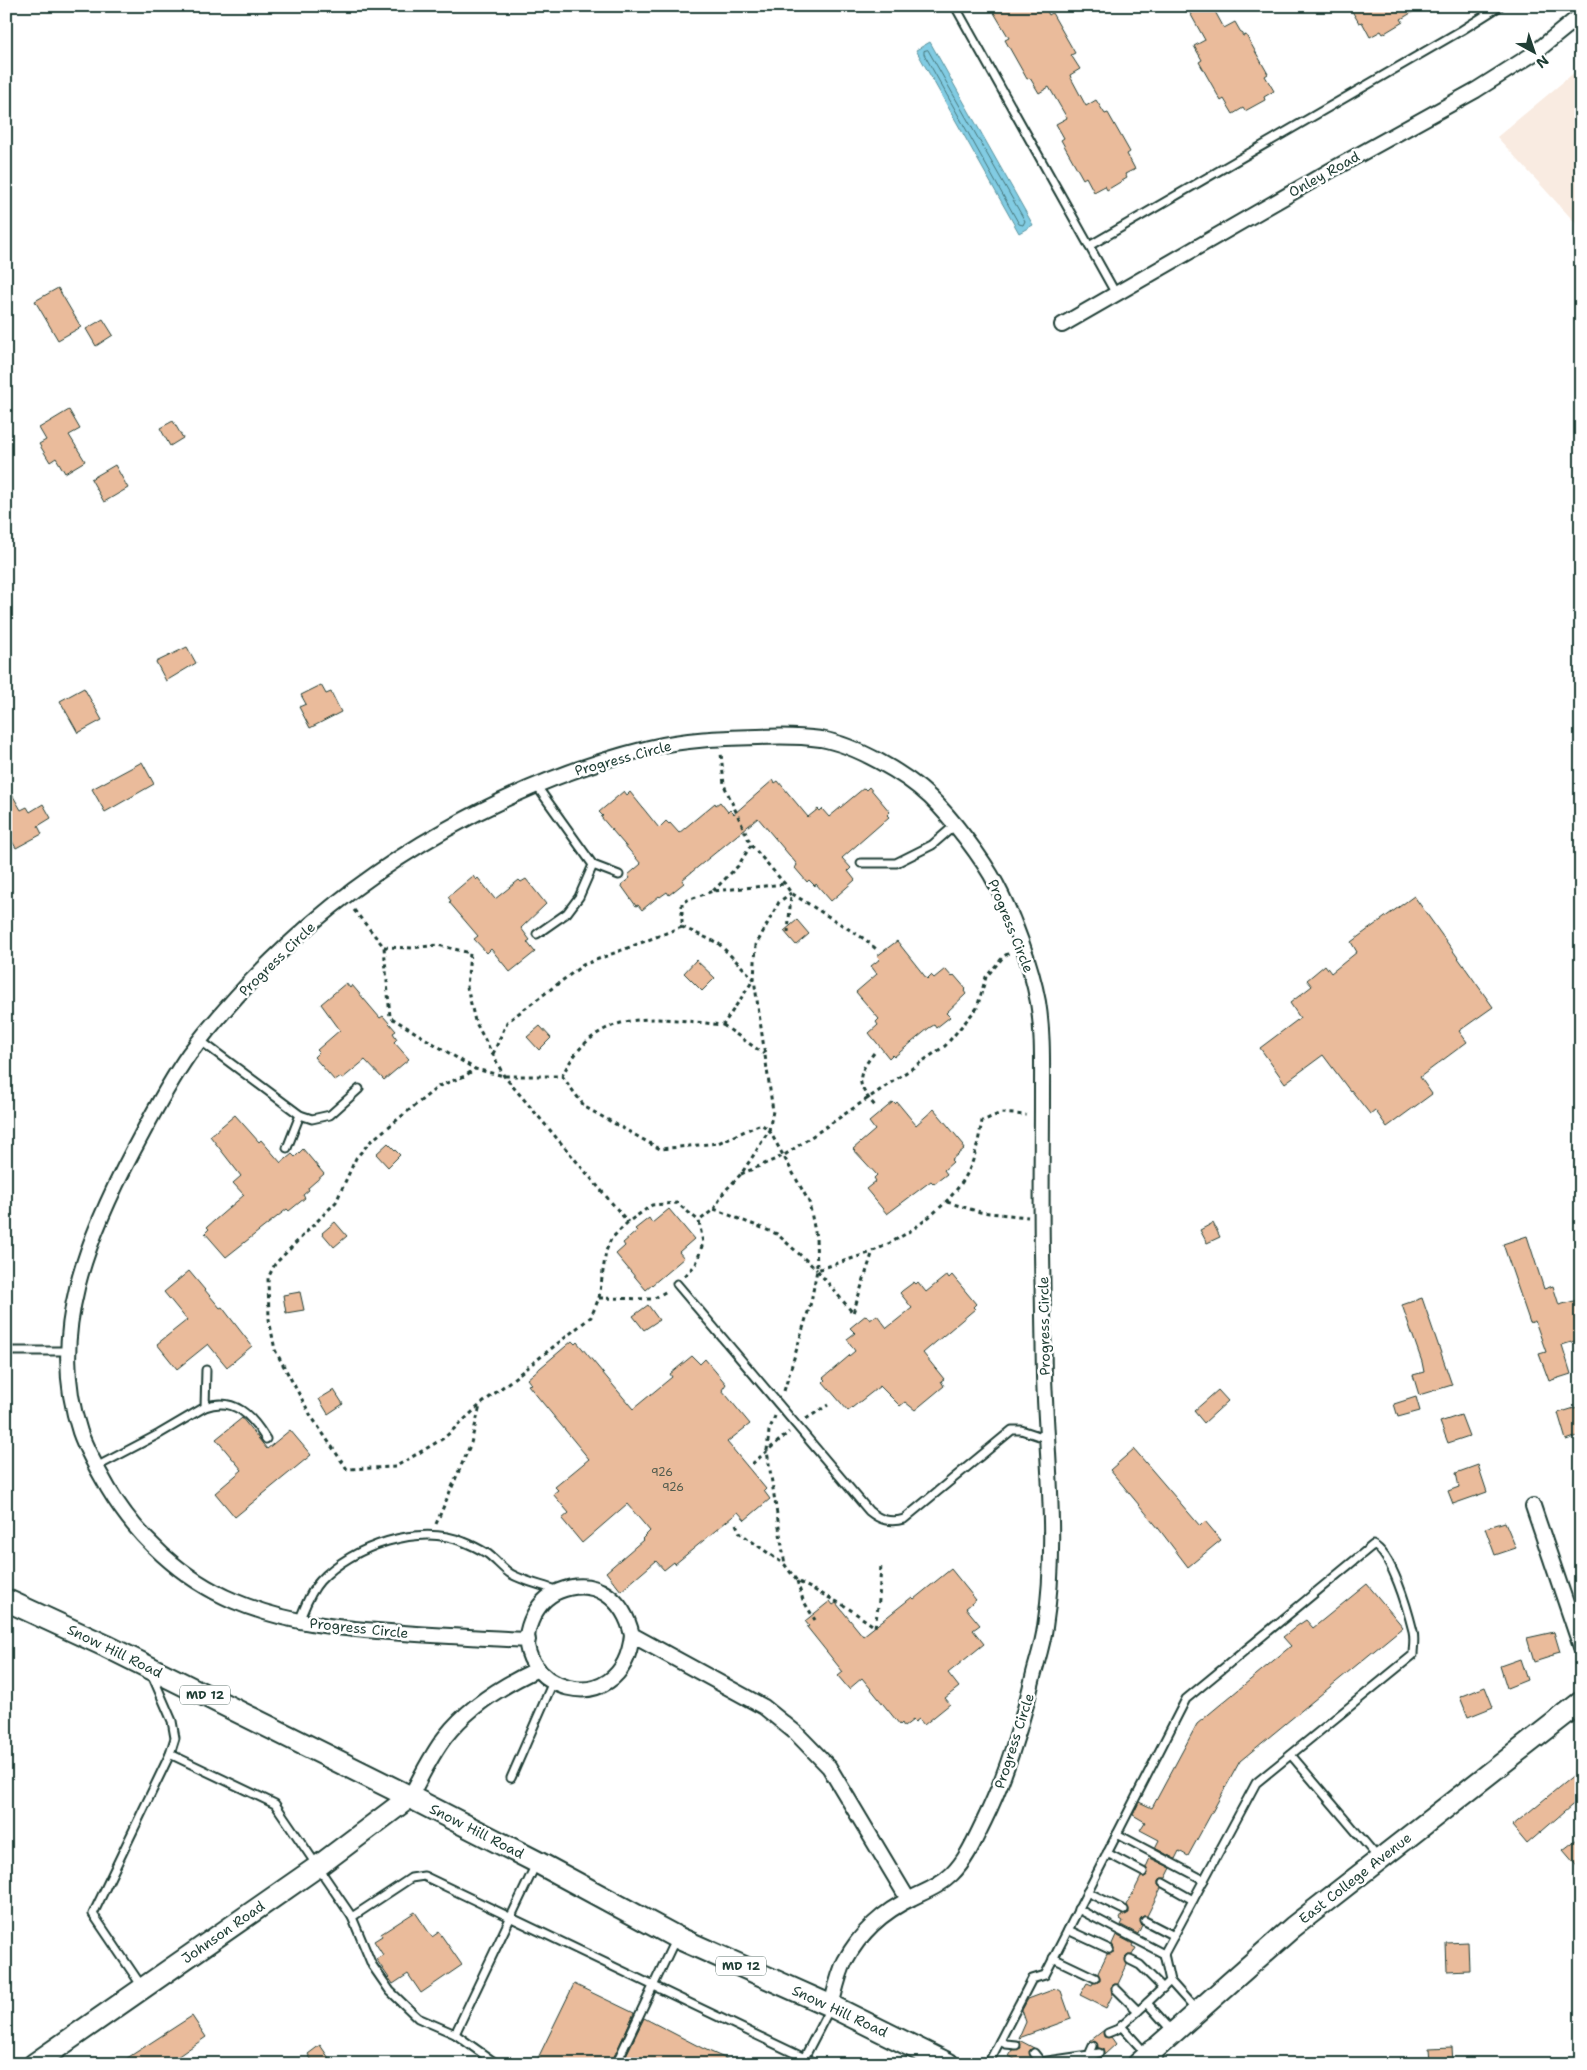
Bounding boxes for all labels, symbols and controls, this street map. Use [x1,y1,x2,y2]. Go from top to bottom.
north arrow [1510,28,1560,78]
text: N [1532,51,1552,72]
street label: Onley Road [1285,147,1363,201]
street label: Progress Circle [573,736,673,780]
street label: Progress Circle [984,877,1038,975]
street label: Progress Circle [235,918,319,1000]
street label: Progress Circle [1034,1276,1054,1376]
house number: 926 [651,1465,673,1480]
house number: 926 [662,1480,684,1495]
street label: Progress Circle [309,1614,409,1642]
street label: Snow Hill Road [64,1620,166,1682]
road number: MD 12 [180,1686,230,1704]
street label: Progress Circle [990,1691,1038,1791]
street label: Snow Hill Road [427,1799,527,1863]
street label: East College Avenue [1295,1828,1415,1928]
street label: Johnson Road [178,1897,268,1967]
road number: MD 12 [716,1956,766,1975]
street label: Snow Hill Road [789,1981,891,2041]

